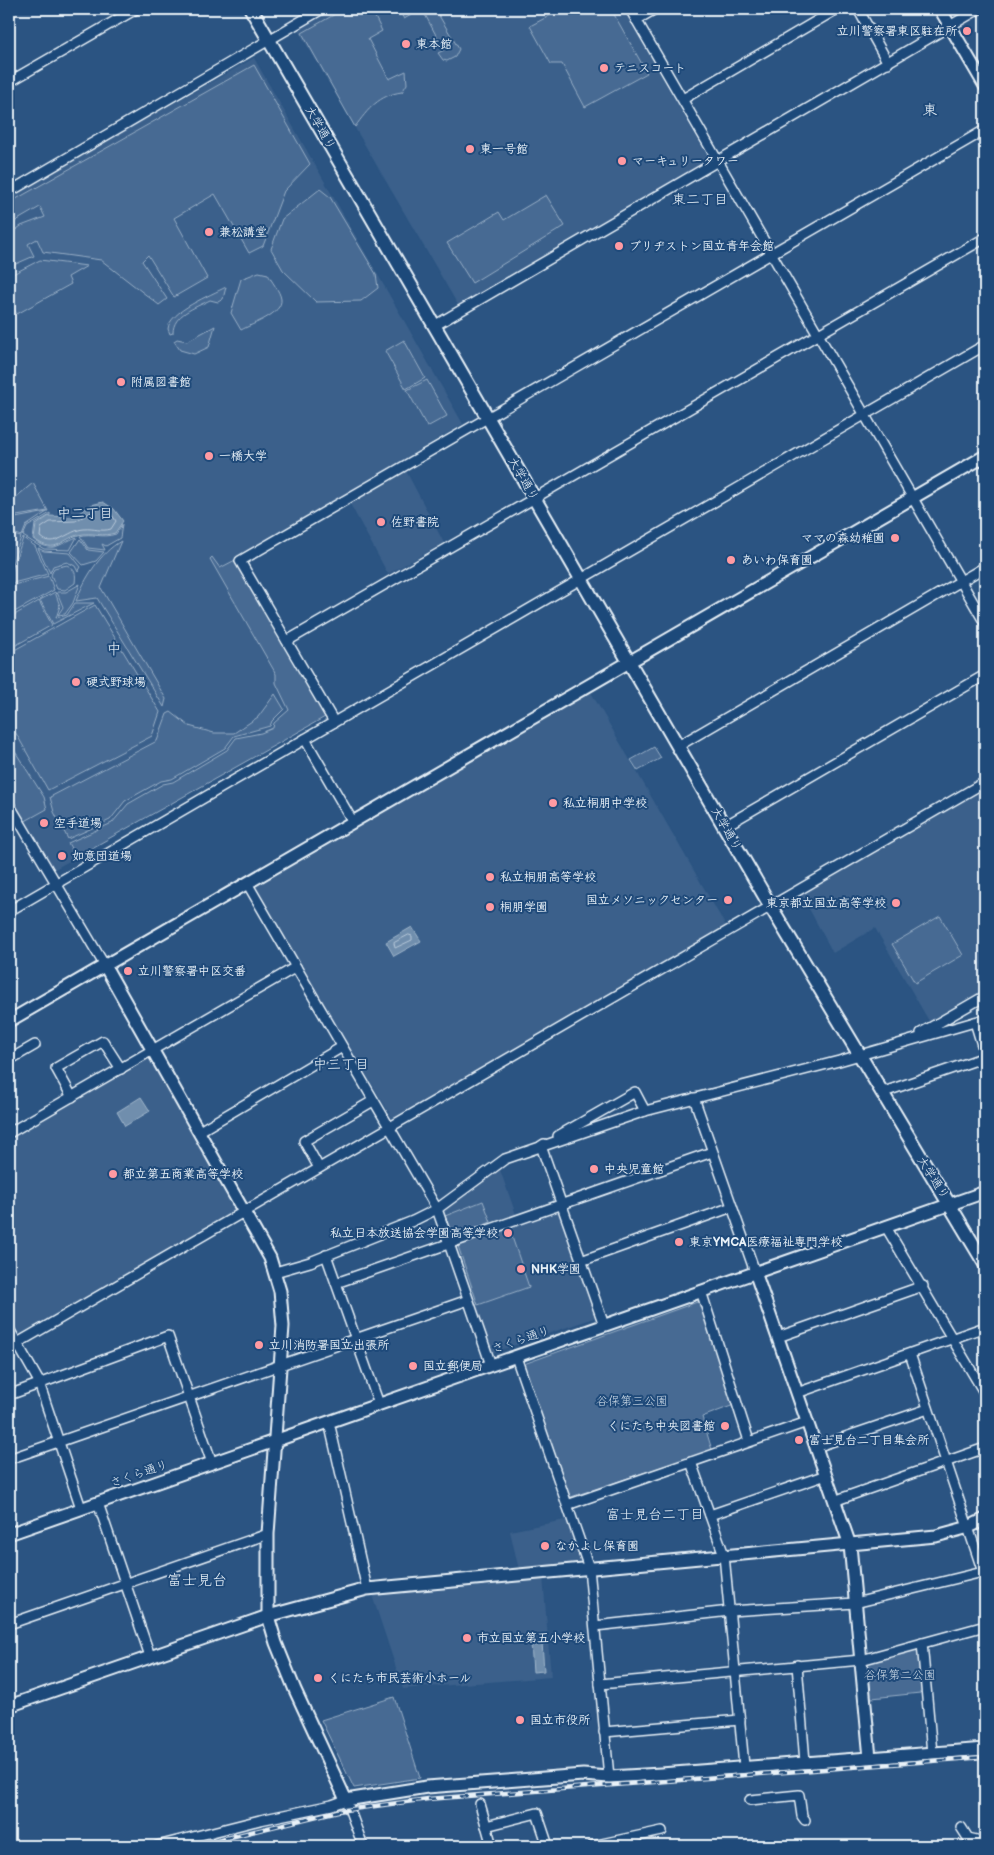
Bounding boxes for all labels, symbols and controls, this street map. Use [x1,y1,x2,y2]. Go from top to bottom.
place label: 立川警察署東区駐在所 [837,24,958,39]
marker: 立川警察署東区駐在所 [961,25,973,37]
place label: 東本館 [416,37,452,52]
marker: 東本館 [400,38,412,50]
place label: テニスコート [614,61,686,76]
marker: テニスコート [598,62,610,74]
district label: 東 [922,101,938,120]
street label: 大学通り [302,103,338,153]
place label: 東一号館 [480,142,528,157]
marker: 東一号館 [464,143,476,155]
place label: マーキュリータワー [632,154,739,169]
marker: マーキュリータワー [616,155,628,167]
district label: 東二丁目 [672,191,728,208]
place label: 兼松講堂 [219,225,267,240]
marker: 兼松講堂 [203,226,215,238]
place label: ブリヂストン国立青年会館 [629,239,774,254]
marker: ブリヂストン国立青年会館 [613,240,625,252]
place label: 附属図書館 [131,375,191,390]
marker: 附属図書館 [115,376,127,388]
place label: 一橋大学 [219,449,267,464]
marker: 一橋大学 [203,450,215,462]
street label: 大学通り [505,454,541,504]
district label: 中二丁目 [57,505,113,522]
place label: 佐野書院 [391,515,439,530]
marker: 佐野書院 [375,516,387,528]
place label: ママの森幼稚園 [801,531,885,546]
marker: ママの森幼稚園 [889,532,901,544]
place label: あいわ保育園 [741,553,813,568]
marker: あいわ保育園 [725,554,737,566]
district label: 中 [106,640,122,659]
place label: 硬式野球場 [86,675,146,690]
marker: 硬式野球場 [70,676,82,688]
place label: 私立桐朋中学校 [563,796,647,811]
marker: 私立桐朋中学校 [547,797,559,809]
street label: 大学通り [708,804,744,854]
place label: 空手道場 [54,816,102,831]
marker: 空手道場 [38,817,50,829]
place label: 如意団道場 [72,849,132,864]
marker: 如意団道場 [56,850,68,862]
place label: 私立桐朋高等学校 [500,870,596,885]
marker: 私立桐朋高等学校 [484,871,496,883]
place label: 国立メソニックセンター [586,893,718,908]
marker: 国立メソニックセンター [722,894,734,906]
place label: 東京都立国立高等学校 [766,896,886,911]
marker: 東京都立国立高等学校 [890,897,902,909]
place label: 桐朋学園 [500,900,548,915]
marker: 桐朋学園 [484,901,496,913]
place label: 立川警察署中区交番 [138,964,246,979]
marker: 立川警察署中区交番 [122,965,134,977]
district label: 中三丁目 [313,1056,369,1073]
street label: 大学通り [914,1154,952,1202]
place label: 中央児童館 [604,1162,664,1177]
marker: 中央児童館 [588,1163,600,1175]
place label: 都立第五商業高等学校 [123,1167,243,1182]
marker: 都立第五商業高等学校 [107,1168,119,1180]
place label: 私立日本放送協会学園高等学校 [330,1226,498,1241]
marker: 私立日本放送協会学園高等学校 [502,1227,514,1239]
place label: 東京YMCA医療福祉専門学校 [689,1235,842,1250]
marker: 東京YMCA医療福祉専門学校 [673,1236,685,1248]
place label: NHK学園 [531,1262,581,1277]
marker: NHK学園 [515,1263,527,1275]
street label: さくら通り [490,1323,552,1357]
place label: 立川消防署国立出張所 [269,1338,390,1353]
marker: 立川消防署国立出張所 [253,1339,265,1351]
place label: 国立郵便局 [423,1359,483,1374]
marker: 国立郵便局 [407,1360,419,1372]
park label: 谷保第三公園 [596,1394,668,1409]
place label: くにたち中央図書館 [607,1419,715,1434]
marker: くにたち中央図書館 [719,1420,731,1432]
place label: 富士見台二丁目集会所 [809,1433,930,1448]
marker: 富士見台二丁目集会所 [793,1434,805,1446]
street label: さくら通り [108,1457,170,1491]
district label: 富士見台二丁目 [606,1506,704,1523]
place label: なかよし保育園 [555,1539,639,1554]
marker: なかよし保育園 [539,1540,551,1552]
district label: 富士見台 [167,1571,227,1590]
place label: 市立国立第五小学校 [477,1631,585,1646]
marker: 市立国立第五小学校 [461,1632,473,1644]
park label: 谷保第二公園 [864,1668,936,1683]
place label: くにたち市民芸術小ホール [328,1671,471,1686]
marker: くにたち市民芸術小ホール [312,1672,324,1684]
place label: 国立市役所 [530,1713,591,1728]
marker: 国立市役所 [514,1714,526,1726]

